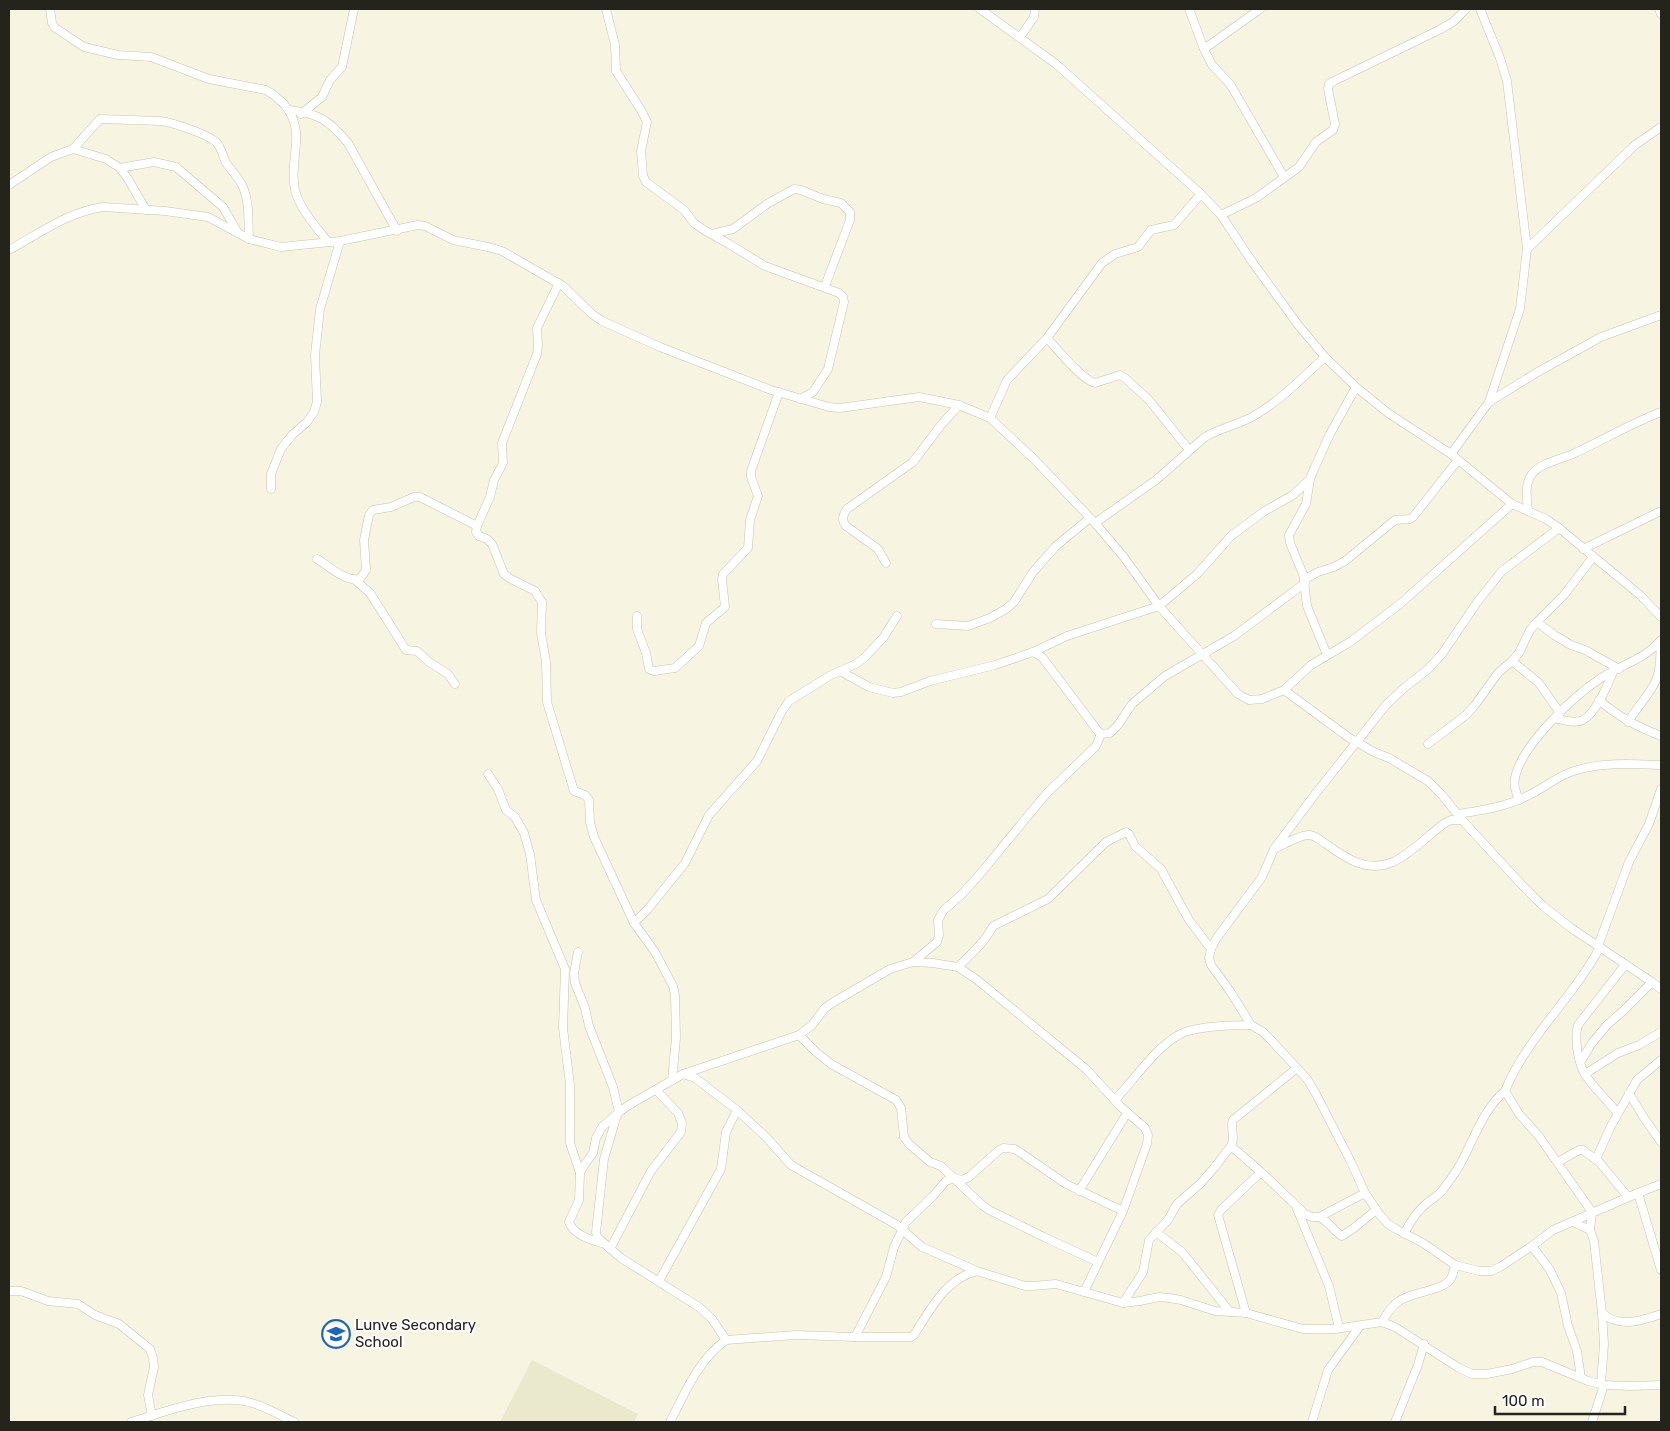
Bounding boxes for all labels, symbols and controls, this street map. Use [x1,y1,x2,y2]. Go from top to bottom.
place label: Lunve Secondary School [355,1316,476,1351]
school or university icon: Lunve Secondary School [321,1319,351,1349]
scale bar [1495,1384,1625,1416]
text: 100 m [1502,1392,1544,1410]

